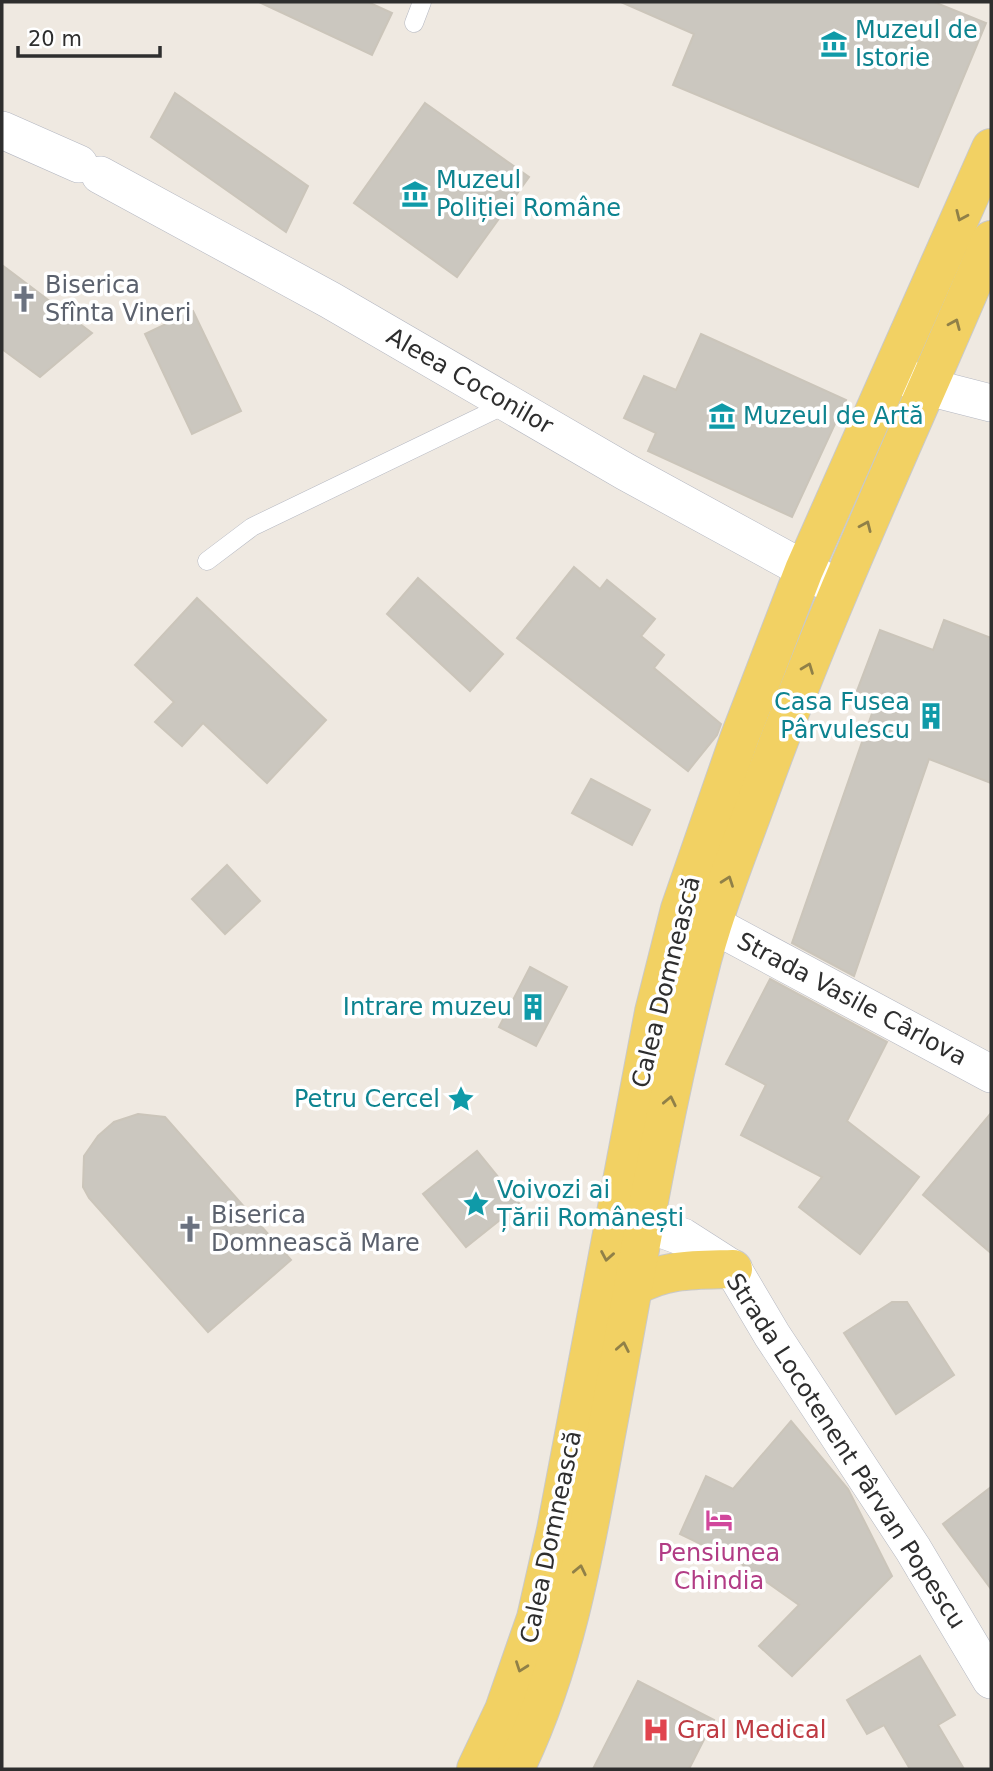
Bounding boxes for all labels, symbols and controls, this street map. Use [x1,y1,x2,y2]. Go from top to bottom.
scale bar [18,14,159,58]
place label: Muzeul de Istorie [855,16,978,72]
text: 20 m [28,27,82,51]
museum icon: Muzeul de Istorie [819,29,849,59]
place label: Muzeul Poliției Române [436,166,621,222]
museum icon: Muzeul Poliției Române [400,179,430,209]
one-way arrow [955,209,969,221]
place label: Biserica Sfînta Vineri [45,271,191,327]
church icon: Biserica Sfînta Vineri [9,284,39,314]
one-way arrow [947,319,961,331]
street label: Aleea Coconilor [382,322,558,440]
museum icon: Muzeul de Artă [707,401,737,431]
place label: Muzeul de Artă [743,402,924,430]
one-way arrow [858,520,872,533]
one-way arrow [799,662,813,674]
place label: Casa Fusea Pârvulescu [774,688,910,744]
building icon: Casa Fusea Pârvulescu [916,701,946,731]
street label: Calea Domnească [626,873,706,1091]
one-way arrow [720,876,734,888]
street label: Strada Vasile Cârlova [732,927,972,1071]
building icon: Intrare muzeu [518,992,548,1022]
place label: Intrare muzeu [343,993,512,1021]
place icon: Petru Cercel [446,1084,476,1114]
place label: Petru Cercel [294,1085,440,1113]
one-way arrow [661,1095,676,1107]
place label: Voivozi ai Țării Românești [496,1176,684,1232]
place icon: Voivozi ai Țării Românești [461,1189,491,1219]
place label: Biserica Domnească Mare [211,1201,420,1257]
church icon: Biserica Domnească Mare [175,1214,205,1244]
one-way arrow [600,1249,615,1261]
street label: Strada Locotenent Pârvan Popescu [721,1268,971,1634]
one-way arrow [615,1341,630,1353]
street label: Calea Domnească [515,1428,587,1646]
hotel icon: Pensiunea Chindia [704,1505,734,1535]
place label: Pensiunea Chindia [658,1539,780,1595]
one-way arrow [571,1565,586,1577]
one-way arrow [515,1661,529,1673]
hospital icon: Gral Medical [641,1715,671,1745]
place label: Gral Medical [677,1716,826,1744]

